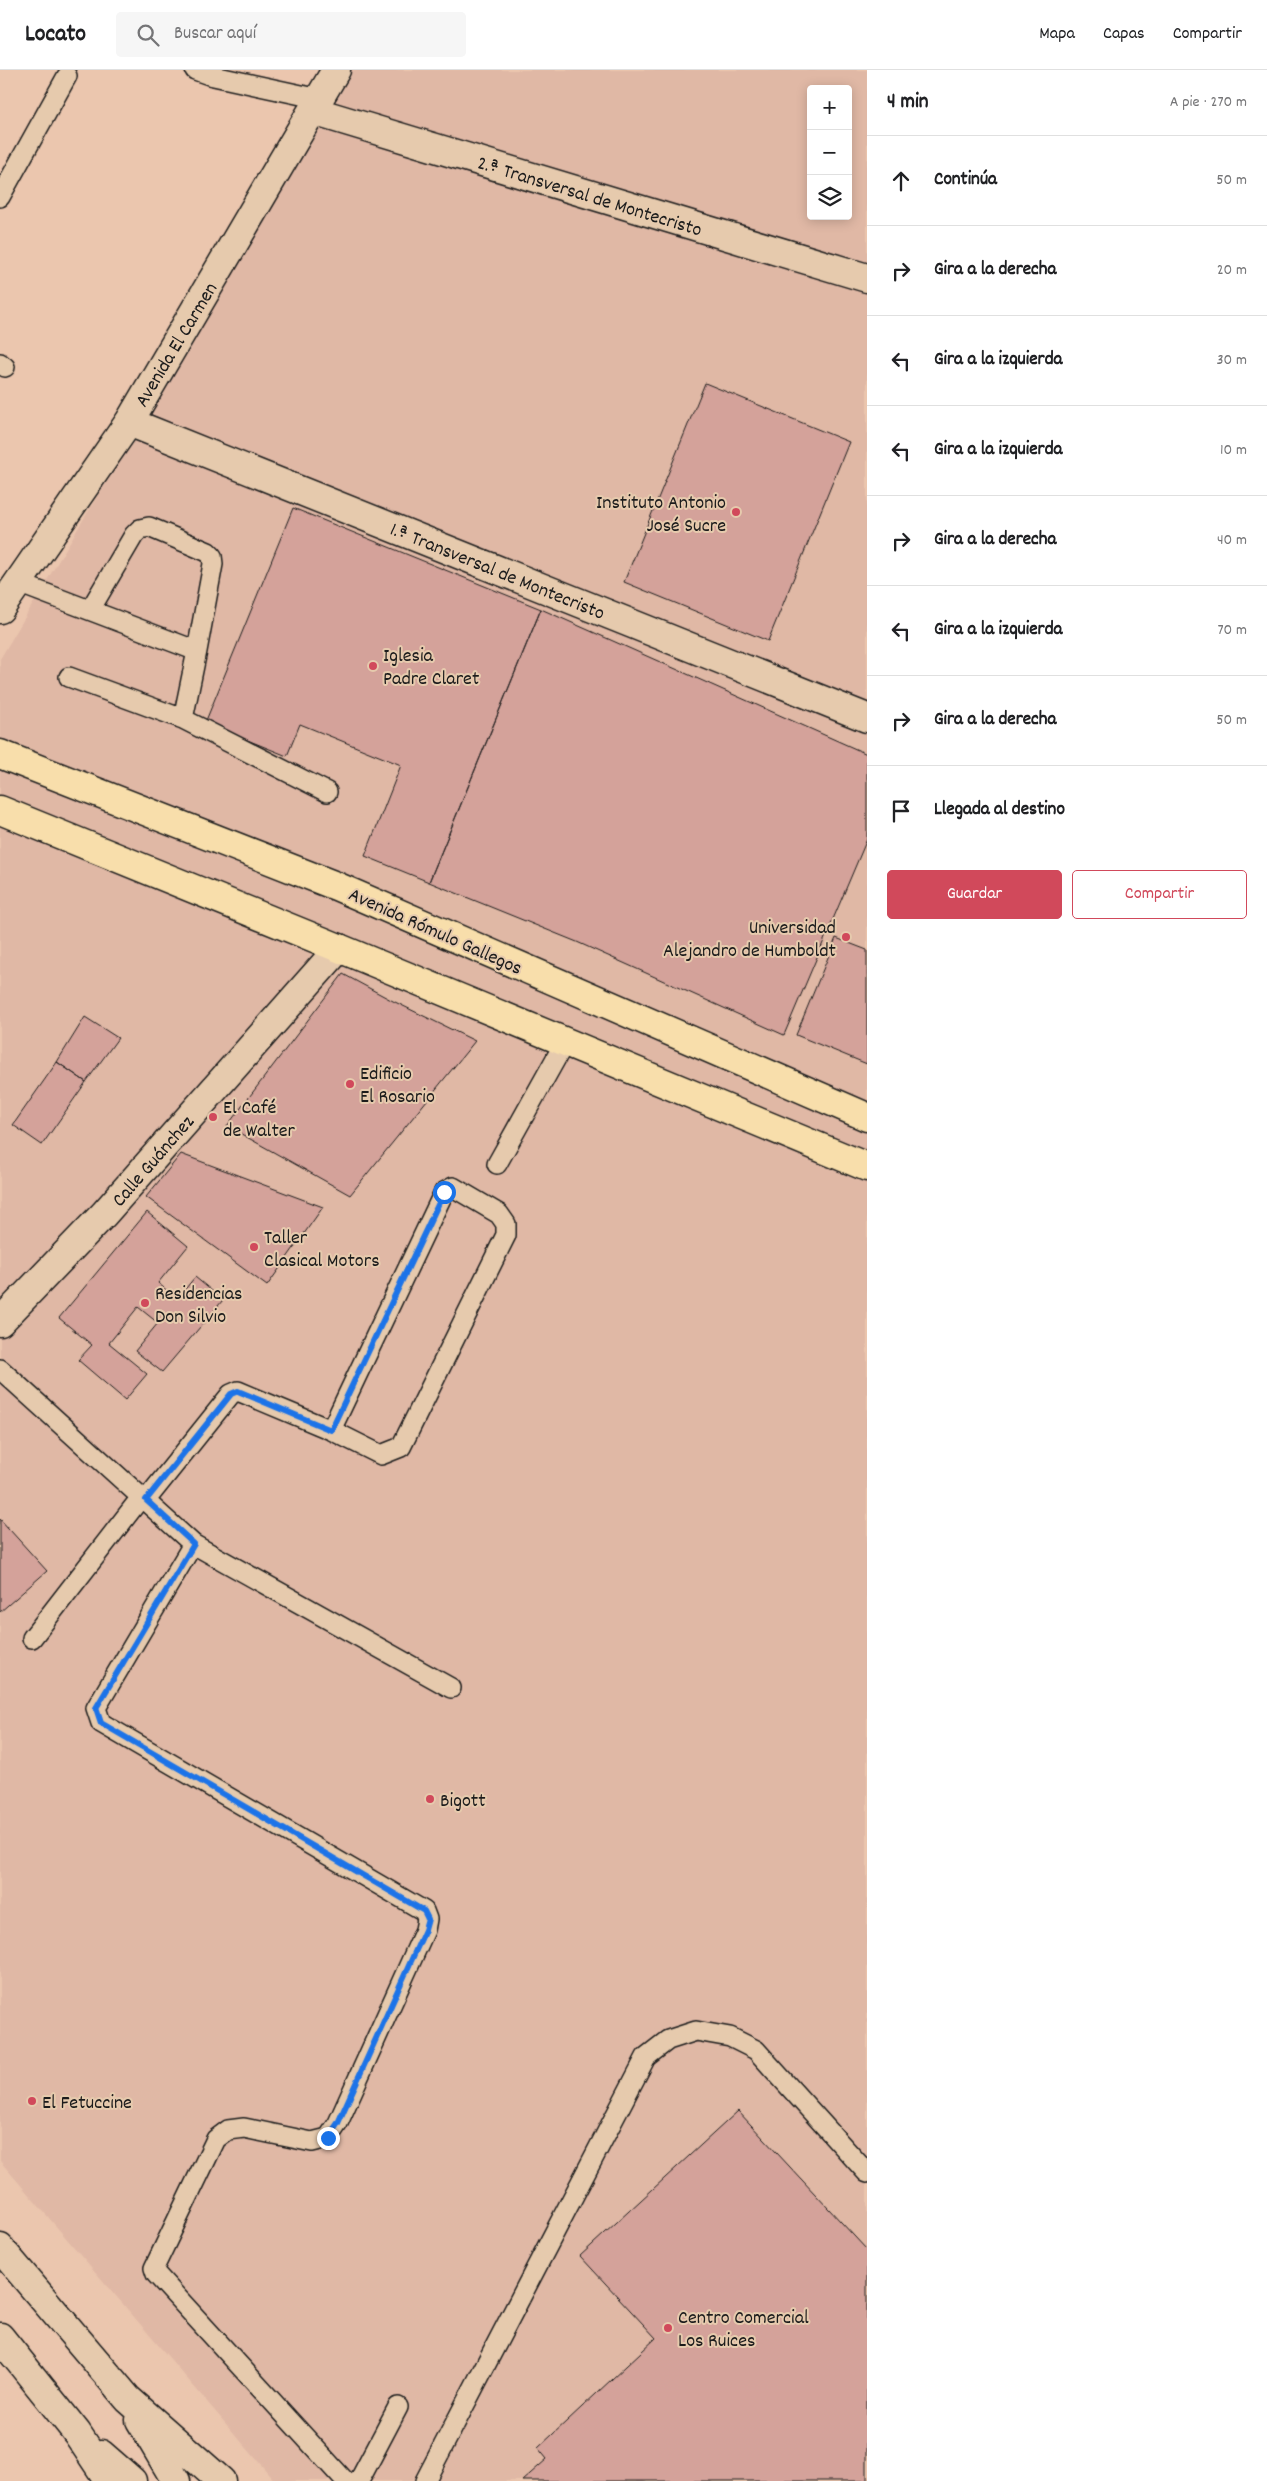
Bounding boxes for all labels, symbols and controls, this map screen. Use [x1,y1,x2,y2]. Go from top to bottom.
search box [116,12,466,57]
text: Locato [25,18,86,52]
icon: search [134,21,162,49]
text: Buscar aquí [174,21,256,48]
text: Mapa [1039,22,1075,47]
text: Capas [1103,22,1145,47]
text: Compartir [1173,22,1242,47]
map controls [807,85,852,220]
button: + [807,85,852,130]
text: 4 min [887,88,929,118]
text: A pie · 270 m [1170,91,1247,114]
button: − [807,130,852,175]
street label: 2.ª Transversal de Montecristo [473,150,705,245]
icon: ahead [887,167,915,195]
text: Continúa [934,167,997,194]
text: 50 m [1216,169,1247,192]
button: layers [807,175,852,220]
icon: right [887,257,915,285]
text: Gira a la derecha [934,257,1056,284]
text: 20 m [1217,259,1247,282]
street label: Avenida El Carmen [129,278,226,413]
icon: left [887,347,915,375]
text: Gira a la izquierda [934,347,1062,374]
text: 30 m [1217,349,1247,372]
icon: left [887,437,915,465]
text: Gira a la izquierda [934,437,1062,464]
text: 10 m [1220,439,1247,462]
place label: Instituto Antonio José Sucre [596,490,726,541]
marker: Instituto Antonio José Sucre [730,506,742,518]
street label: 1.ª Transversal de Montecristo [385,517,608,629]
icon: right [887,527,915,555]
text: Gira a la derecha [934,527,1056,554]
text: 40 m [1217,529,1247,552]
icon: left [887,617,915,645]
text: Gira a la izquierda [934,617,1062,644]
text: 70 m [1217,619,1247,642]
place label: Iglesia Padre Claret [383,643,479,694]
marker: Iglesia Padre Claret [367,660,379,672]
icon: right [887,707,915,735]
text: Gira a la derecha [934,707,1056,734]
text: 50 m [1216,709,1247,732]
icon: arrive [887,797,915,825]
text: Llegada al destino [934,797,1065,824]
button: Guardar [887,870,1062,919]
button: Compartir [1072,870,1247,919]
street label: Avenida Rómulo Gallegos [343,882,526,984]
place label: Universidad Alejandro de Humboldt [663,915,836,966]
marker: Universidad Alejandro de Humboldt [840,931,852,943]
place label: Edificio El Rosario [360,1061,435,1112]
marker: Edificio El Rosario [344,1078,356,1090]
place label: El Café de Walter [223,1095,296,1146]
street label: Calle Guánchez [106,1110,202,1214]
marker: El Café de Walter [207,1111,219,1123]
route start [433,1181,456,1204]
place label: Taller Clasical Motors [264,1225,380,1276]
marker: Taller Clasical Motors [248,1241,260,1253]
place label: Residencias Don Silvio [155,1281,243,1332]
marker: Residencias Don Silvio [139,1297,151,1309]
place label: Bigott [440,1788,486,1816]
marker: Bigott [424,1793,436,1805]
place label: El Fetuccine [42,2090,132,2118]
marker: El Fetuccine [26,2095,38,2107]
route end [317,2127,340,2150]
place label: Centro Comercial Los Ruices [678,2305,809,2356]
marker: Centro Comercial Los Ruices [662,2322,674,2334]

